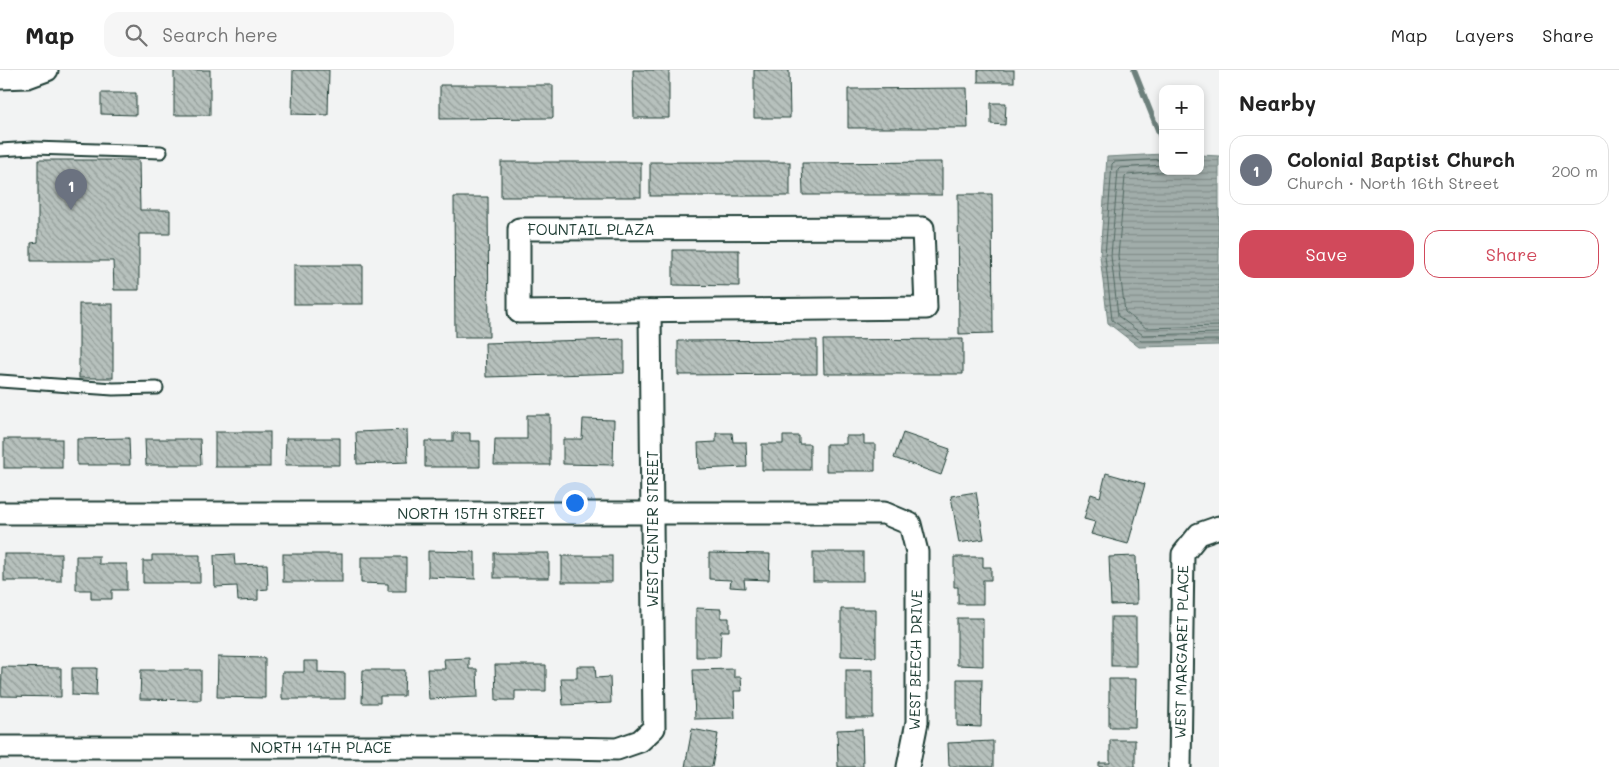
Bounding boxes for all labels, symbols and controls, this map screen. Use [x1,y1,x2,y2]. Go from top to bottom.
search box [104,12,454,57]
text: Map [25,19,74,50]
icon: search [122,21,150,49]
text: Search here [162,22,278,47]
text: Map [1391,23,1427,47]
text: Layers [1455,23,1514,47]
text: Share [1542,23,1594,47]
map controls [1159,85,1204,175]
button: + [1159,85,1204,130]
text: Nearby [1239,89,1316,116]
button: − [1159,130,1204,175]
text: Colonial Baptist Church [1287,147,1515,172]
text: 1 [1252,160,1260,181]
text: 200 m [1551,160,1598,181]
pin: 1 [55,169,87,210]
text: Church · North 16th Street [1287,172,1499,193]
street label: FOUNTAIL PLAZA [527,219,655,239]
button: Save [1239,230,1414,278]
button: Share [1424,230,1599,278]
street label: WEST CENTER STREET [642,450,662,608]
your location [562,490,588,516]
street label: NORTH 15TH STREET [397,503,545,523]
street label: WEST MARGARET PLACE [1169,564,1193,739]
street label: WEST BEECH DRIVE [904,589,926,731]
street label: NORTH 14TH PLACE [250,737,392,757]

